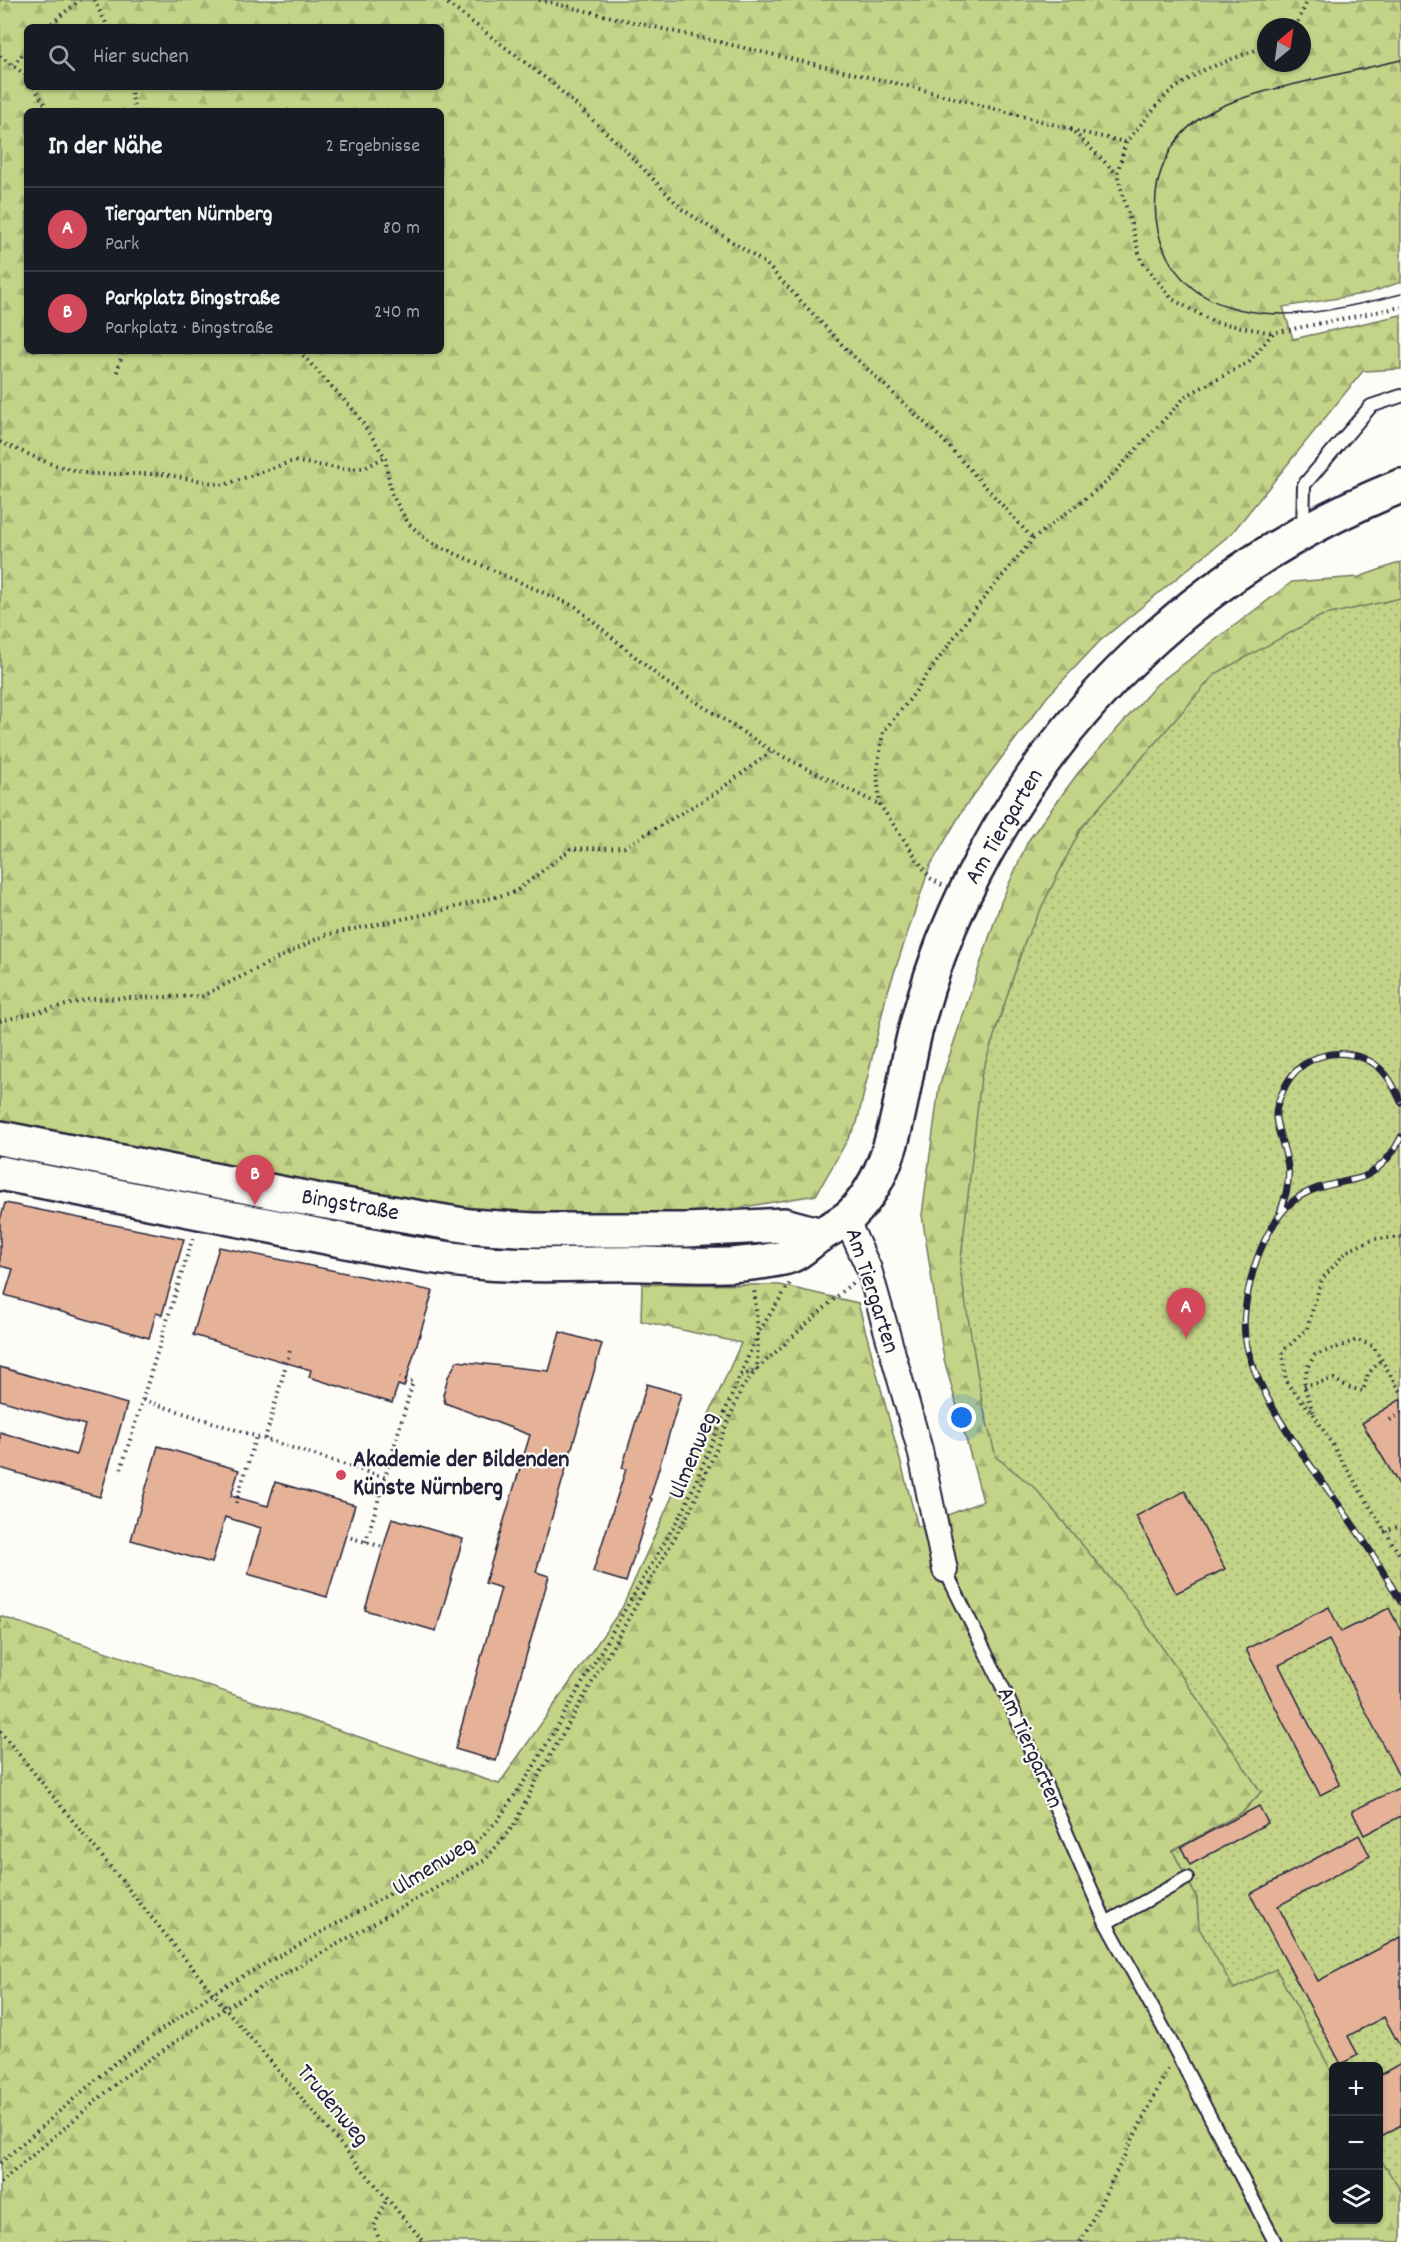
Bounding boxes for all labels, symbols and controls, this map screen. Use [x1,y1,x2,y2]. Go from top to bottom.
north arrow [1257,18,1311,72]
search box [24,24,444,90]
icon: search [45,41,78,74]
text: Hier suchen [93,42,189,73]
text: In der Nähe [48,129,162,166]
text: 2 Ergebnisse [325,133,420,161]
text: Tiergarten Nürnberg [105,200,272,231]
text: A [62,215,73,243]
text: 80 m [383,215,420,243]
text: Park [105,231,139,259]
text: Parkplatz Bingstraße [105,284,280,315]
text: B [63,299,72,327]
text: 240 m [374,299,420,327]
text: Parkplatz · Bingstraße [105,315,273,343]
street label: Am Tiergarten [957,763,1053,891]
pin: B [236,1156,274,1205]
street label: Bingstraße [299,1181,401,1231]
street label: Am Tiergarten [835,1224,907,1358]
pin: A [1166,1288,1206,1338]
your location [947,1403,976,1432]
street label: Ulmenweg [660,1407,728,1505]
place label: Akademie der Bildenden Künste Nürnberg [353,1444,569,1506]
marker: Akademie der Bildenden Künste Nürnberg [334,1468,348,1482]
street label: Am Tiergarten [987,1682,1071,1814]
street label: Ulmenweg [386,1828,482,1906]
street label: Trudenweg [287,2057,377,2155]
map controls [1329,2062,1383,2224]
button: + [1329,2062,1383,2116]
button: − [1329,2116,1383,2170]
button: layers [1329,2170,1383,2224]

